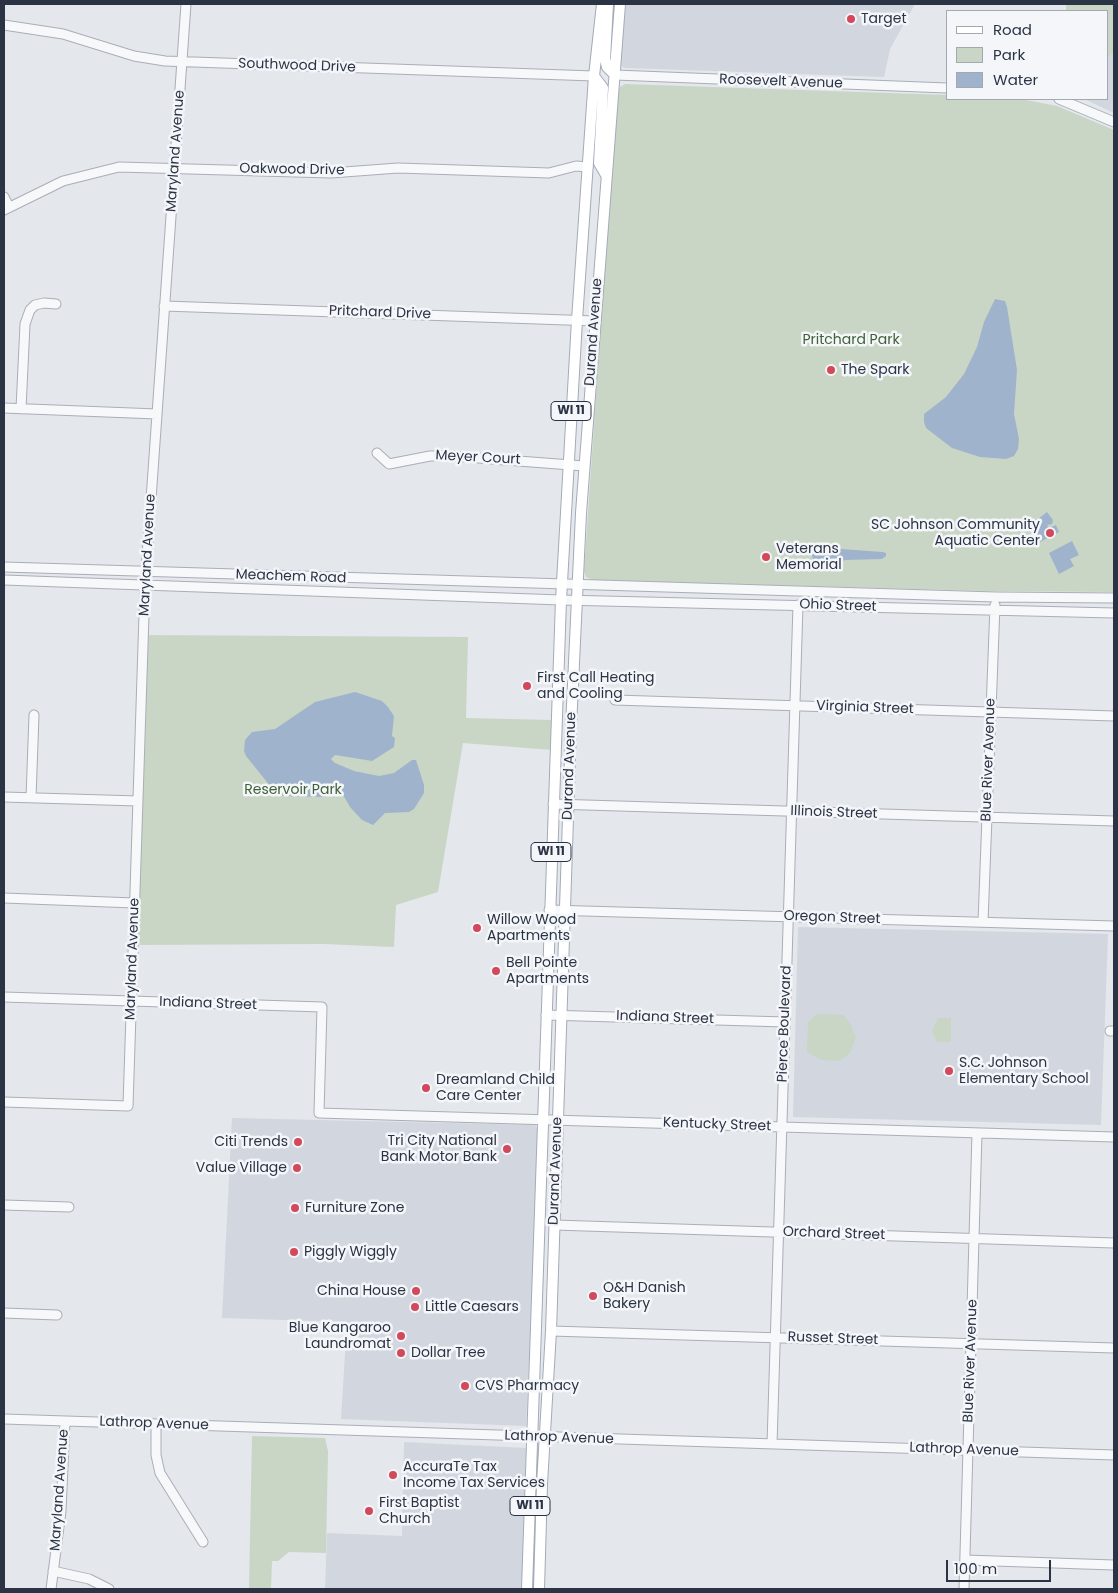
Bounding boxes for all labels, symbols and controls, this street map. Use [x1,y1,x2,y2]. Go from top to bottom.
legend [946,10,1108,100]
place label: Target [861,11,906,27]
marker: Target [845,13,857,25]
text: Road [993,19,1032,40]
text: Park [993,44,1025,65]
street label: Southwood Drive [238,56,356,76]
text: Water [993,69,1038,90]
street label: Roosevelt Avenue [719,71,843,93]
street label: Maryland Avenue [163,89,189,213]
street label: Oakwood Drive [239,161,345,179]
street label: Durand Avenue [582,277,606,387]
street label: Pritchard Drive [329,303,431,323]
park label: Pritchard Park [802,332,900,348]
place label: The Spark [841,362,910,378]
marker: The Spark [825,364,837,376]
road number: WI 11 [551,402,591,421]
street label: Meyer Court [435,447,521,469]
street label: Maryland Avenue [136,494,160,616]
place label: SC Johnson Community Aquatic Center [871,517,1040,550]
marker: SC Johnson Community Aquatic Center [1044,527,1056,539]
place label: Veterans Memorial [776,541,842,574]
marker: Veterans Memorial [760,551,772,563]
street label: Meachem Road [235,567,347,587]
street label: Ohio Street [799,596,877,616]
place label: First Call Heating and Cooling [537,670,655,702]
marker: First Call Heating and Cooling [521,680,533,692]
street label: Virginia Street [816,698,914,718]
street label: Blue River Avenue [978,698,1000,822]
street label: Durand Avenue [560,712,580,820]
park label: Reservoir Park [244,782,342,798]
street label: Illinois Street [790,803,878,823]
road number: WI 11 [531,842,571,862]
street label: Maryland Avenue [122,898,144,1020]
street label: Oregon Street [783,908,881,928]
place label: Willow Wood Apartments [487,912,576,944]
marker: Willow Wood Apartments [471,922,483,934]
place label: Bell Pointe Apartments [506,955,589,988]
marker: Bell Pointe Apartments [490,965,502,977]
street label: Pierce Boulevard [775,965,795,1083]
street label: Indiana Street [159,994,257,1014]
street label: Indiana Street [616,1008,714,1028]
place label: S.C. Johnson Elementary School [959,1055,1089,1088]
marker: S.C. Johnson Elementary School [943,1065,955,1077]
place label: Dreamland Child Care Center [436,1072,555,1104]
marker: Dreamland Child Care Center [420,1082,432,1094]
street label: Kentucky Street [663,1115,771,1135]
street label: Durand Avenue [546,1117,566,1225]
place label: Tri City National Bank Motor Bank [381,1133,497,1166]
place label: Citi Trends [214,1134,288,1150]
marker: Citi Trends [292,1136,304,1148]
marker: Tri City National Bank Motor Bank [501,1143,513,1155]
place label: Value Village [196,1160,287,1176]
marker: Value Village [291,1162,303,1174]
place label: Furniture Zone [305,1200,405,1216]
marker: Furniture Zone [289,1202,301,1214]
street label: Orchard Street [782,1224,886,1244]
place label: Piggly Wiggly [304,1244,397,1260]
marker: Piggly Wiggly [288,1246,300,1258]
place label: O&H Danish Bakery [603,1280,686,1312]
place label: China House [317,1283,406,1299]
marker: China House [410,1285,422,1297]
marker: O&H Danish Bakery [587,1290,599,1302]
place label: Little Caesars [425,1299,519,1315]
street label: Blue River Avenue [960,1299,982,1423]
marker: Little Caesars [409,1301,421,1313]
place label: Blue Kangaroo Laundromat [289,1320,391,1352]
street label: Russet Street [787,1329,879,1349]
marker: Blue Kangaroo Laundromat [395,1330,407,1342]
place label: Dollar Tree [411,1345,485,1361]
marker: Dollar Tree [395,1347,407,1359]
place label: CVS Pharmacy [475,1378,579,1394]
marker: CVS Pharmacy [459,1380,471,1392]
street label: Lathrop Avenue [99,1414,209,1434]
street label: Maryland Avenue [47,1428,73,1552]
street label: Lathrop Avenue [504,1428,614,1448]
street label: Lathrop Avenue [909,1440,1019,1460]
place label: AccuraTe Tax Income Tax Services [403,1459,545,1491]
marker: AccuraTe Tax Income Tax Services [387,1469,399,1481]
place label: First Baptist Church [379,1495,459,1528]
road number: WI 11 [510,1496,550,1515]
marker: First Baptist Church [363,1505,375,1517]
scale bar [948,1550,1053,1582]
text: 100 m [954,1558,997,1579]

